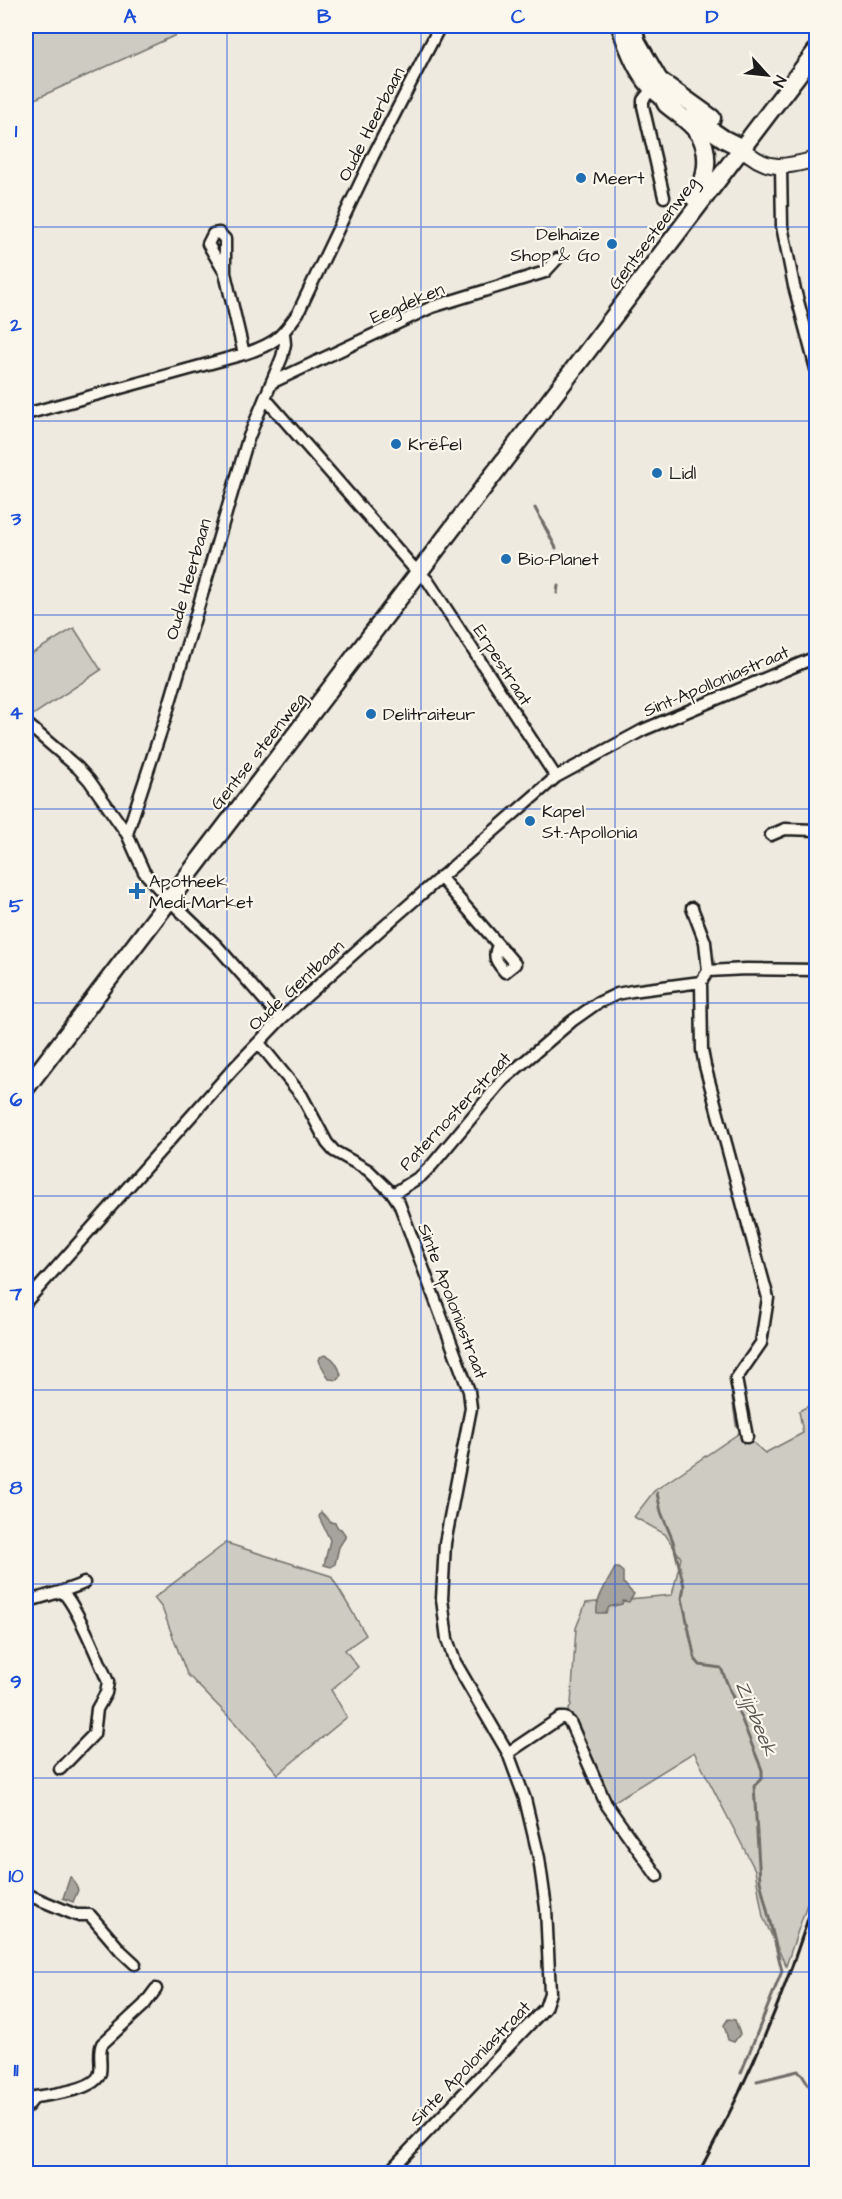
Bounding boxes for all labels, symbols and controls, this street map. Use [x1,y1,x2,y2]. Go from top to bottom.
text: A [124,3,137,31]
text: B [317,3,332,31]
text: C [511,3,526,31]
text: D [706,3,719,31]
north arrow [737,45,797,105]
street label: Oude Heerbaan [332,63,411,186]
text: N [767,72,792,91]
text: 1 [15,117,18,145]
place label: Meert [593,166,645,191]
marker: Meert [574,171,588,185]
street label: Gentsesteenweg [603,172,705,296]
place label: Delhaize Shop & Go [510,222,600,268]
marker: Delhaize Shop & Go [605,237,619,251]
street label: Eegdeken [366,277,449,331]
text: 2 [9,311,22,339]
place label: Krëfel [408,432,462,457]
marker: Krëfel [389,437,403,451]
place label: Lidl [669,461,696,486]
marker: Lidl [650,466,664,480]
text: 3 [10,505,22,533]
street label: Oude Heerbaan [159,516,218,643]
place label: Bio-Planet [518,547,599,572]
marker: Bio-Planet [499,552,513,566]
street label: Erpestraat [467,620,539,711]
street label: Sint-Apolloniastraat [639,639,794,724]
street label: Gentse steenweg [205,687,313,816]
text: 4 [9,699,23,727]
place label: Delitraiteur [383,702,475,727]
marker: Delitraiteur [364,707,378,721]
place label: Kapel St.-Apollonia [542,799,637,845]
marker: Kapel St.-Apollonia [523,814,537,828]
place label: Apotheek Medi-Market [149,869,254,915]
marker: Apotheek Medi-Market [130,884,144,898]
text: 5 [9,892,24,920]
street label: Oude Gentbaan [243,934,350,1037]
street label: Paternosterstraat [394,1046,518,1176]
text: 6 [10,1086,23,1114]
street label: Sinte Apoloniastraat [411,1220,494,1383]
text: 7 [9,1280,23,1308]
text: 8 [10,1474,23,1502]
text: 9 [10,1668,22,1696]
water label: Zijpbeek [728,1677,784,1761]
text: 10 [8,1862,24,1890]
street label: Sinte Apoloniastraat [404,1995,537,2131]
text: 11 [13,2056,19,2084]

